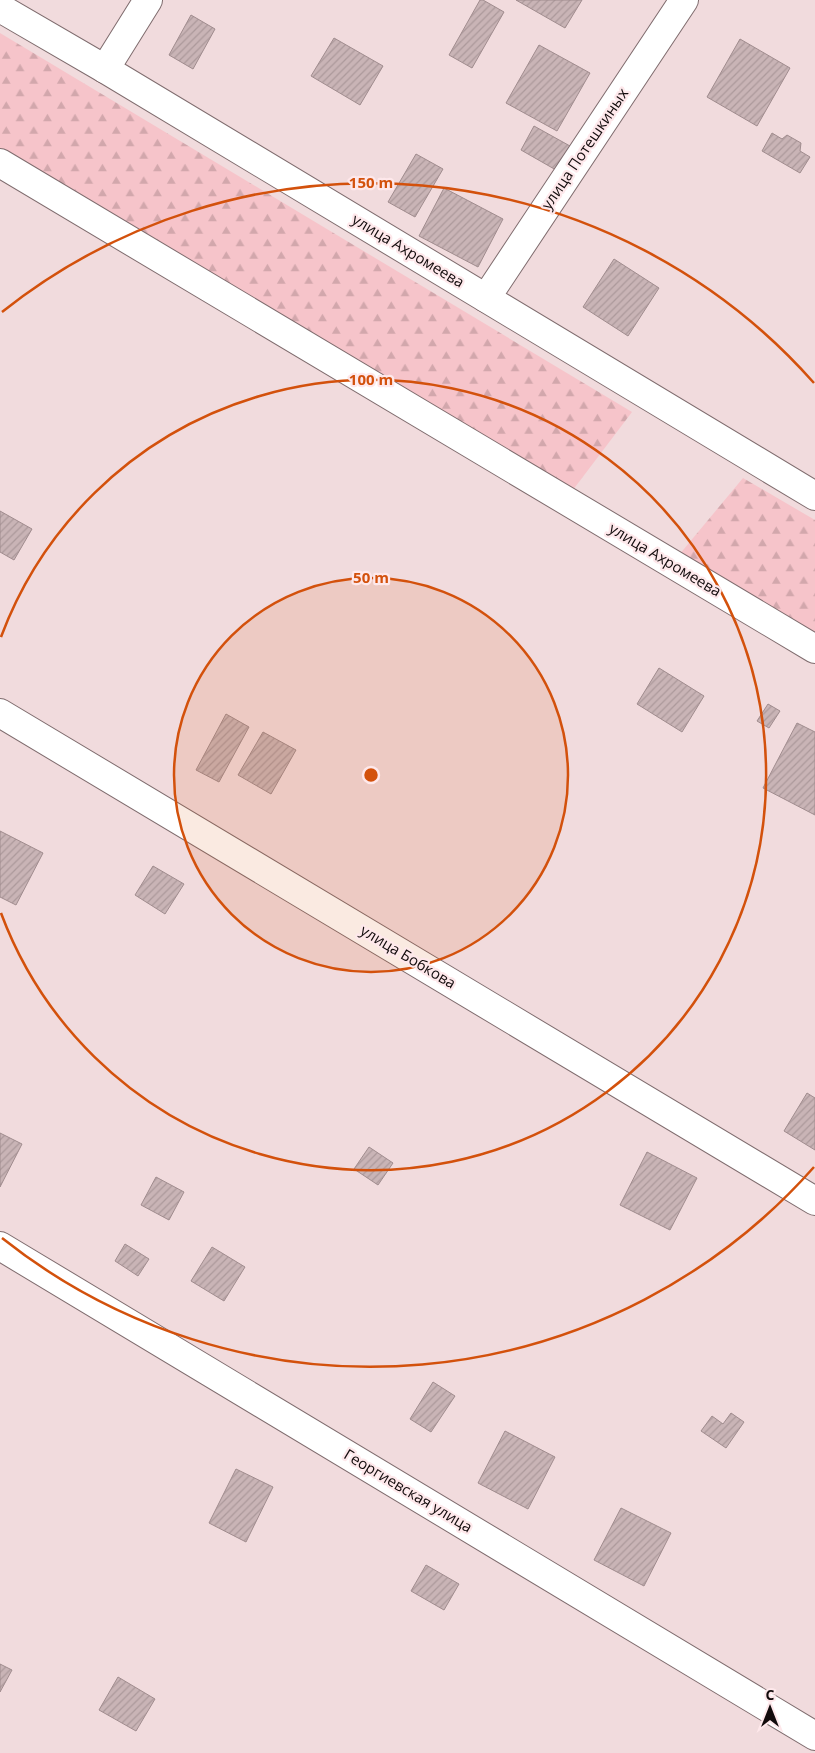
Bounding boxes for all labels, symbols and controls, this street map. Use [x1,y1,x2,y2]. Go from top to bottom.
street label: улица Потешкиных [536,84,632,213]
text: 150 m [349,172,393,192]
street label: улица Ахромеева [349,209,468,292]
text: 100 m [349,369,393,389]
street label: улица Ахромеева [606,518,725,601]
text: 50 m [353,567,389,587]
centre of rings [362,766,380,784]
street label: улица Бобкова [357,920,460,993]
street label: Георгиевская улица [341,1444,476,1536]
north arrow [745,1683,795,1733]
text: С [766,1685,775,1704]

